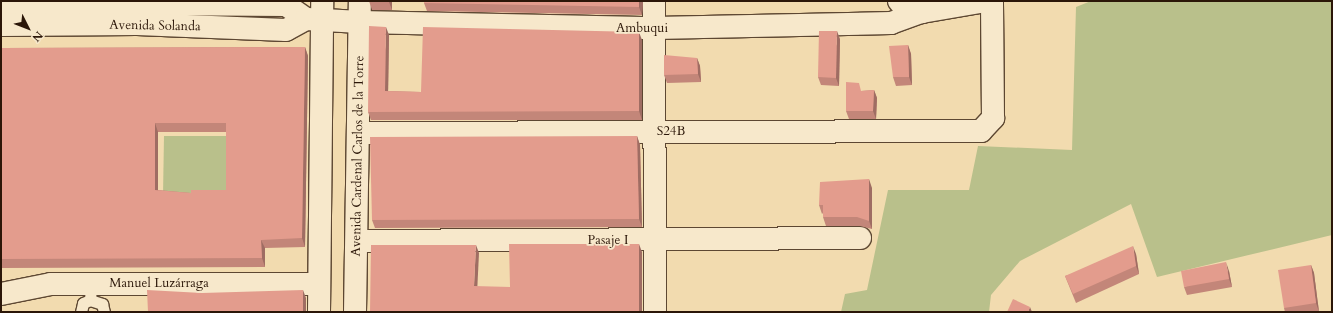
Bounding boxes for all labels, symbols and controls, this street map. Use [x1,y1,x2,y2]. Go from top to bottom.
north arrow [8,8,48,48]
street label: Avenida Solanda [109,17,201,35]
street label: Ambuqui [616,20,668,36]
text: N [29,28,46,45]
street label: Avenida Cardenal Carlos de la Torre [348,55,368,257]
street label: S24B [657,123,685,139]
street label: Pasaje I [588,232,628,248]
street label: Manuel Luzárraga [109,275,209,291]

